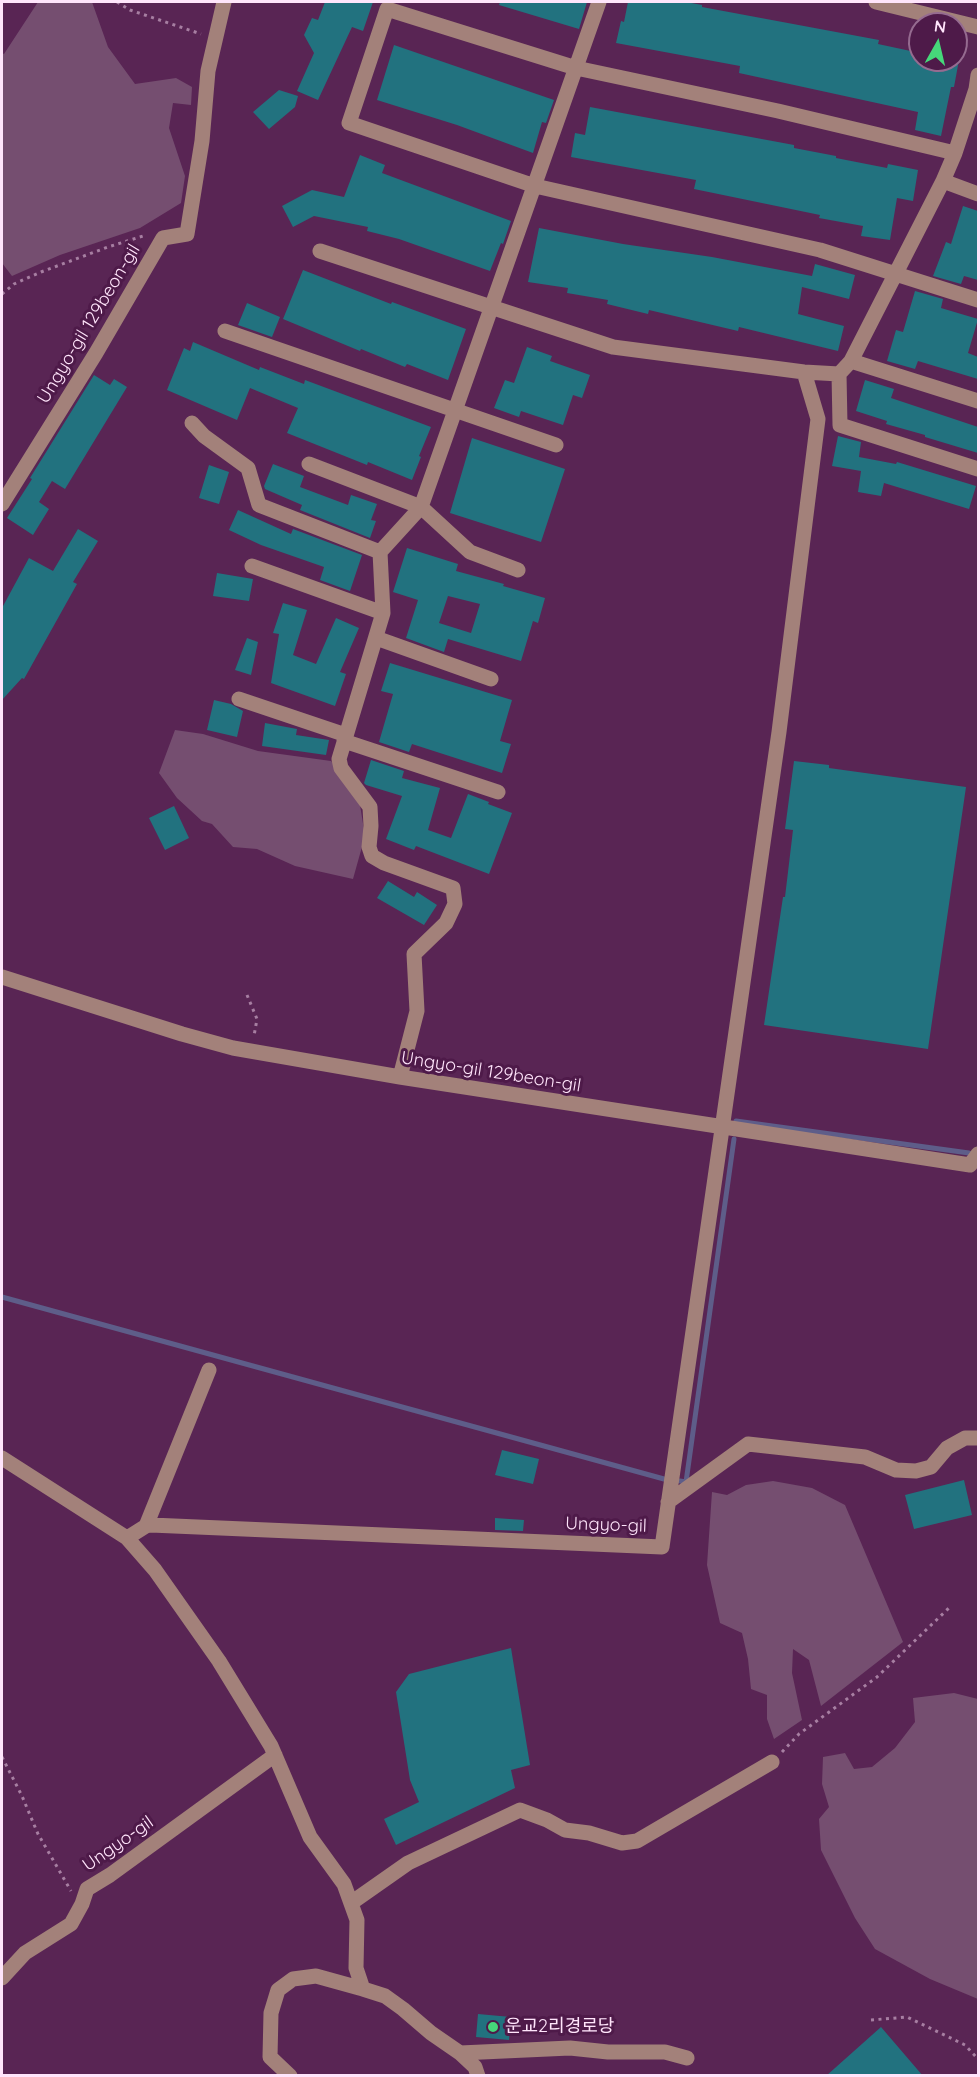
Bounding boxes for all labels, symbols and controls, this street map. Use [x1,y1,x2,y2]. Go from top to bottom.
north arrow [908,12,968,72]
text: N [933,15,947,37]
street label: Ungyo-gil 129beon-gil [33,240,145,408]
street label: Ungyo-gil 129beon-gil [399,1047,583,1097]
street label: Ungyo-gil [565,1513,647,1537]
street label: Ungyo-gil [78,1812,158,1876]
place label: 운교2리경로당 [505,2016,614,2038]
marker: 운교2리경로당 [486,2020,500,2034]

